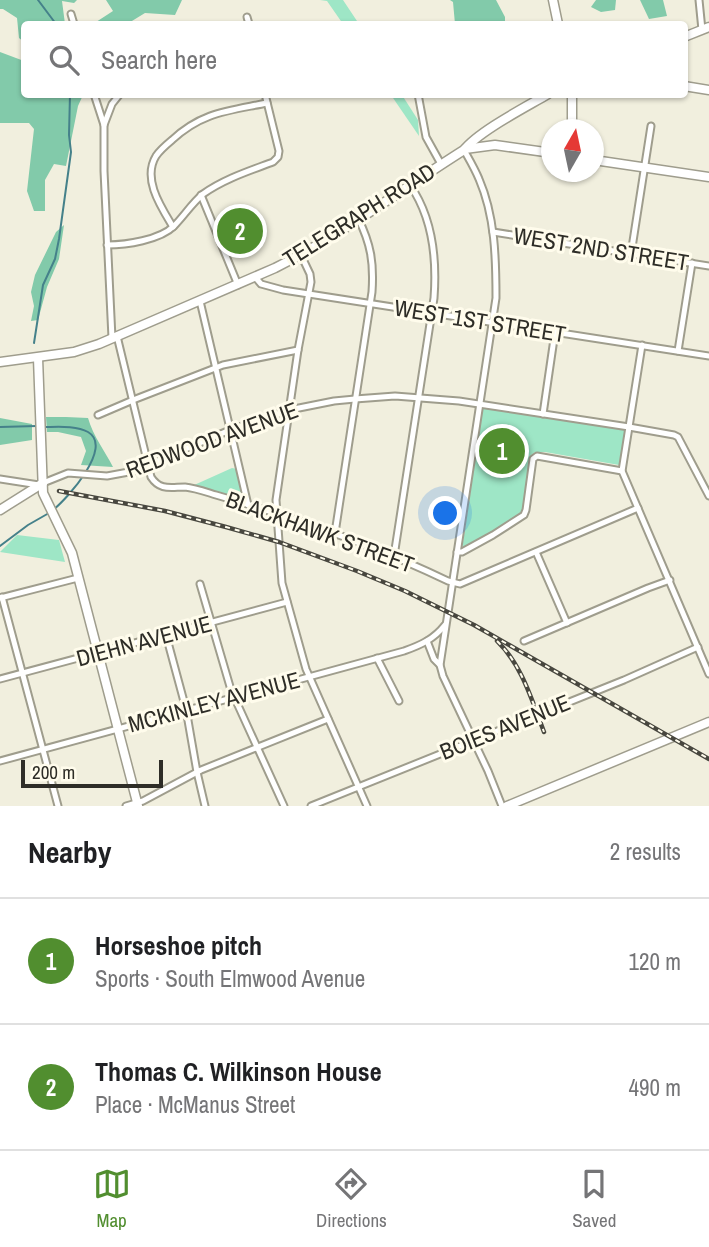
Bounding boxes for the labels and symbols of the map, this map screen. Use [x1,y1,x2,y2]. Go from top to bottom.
north arrow [541,119,604,182]
street label: TELEGRAPH ROAD [277,155,441,274]
pin: 2 [217,205,263,257]
street label: WEST 2ND STREET [511,219,691,278]
street label: WEST 1ST STREET [392,292,569,349]
street label: REDWOOD AVENUE [122,394,302,485]
pin: 1 [479,425,525,477]
street label: BLACKHAWK STREET [222,483,419,580]
your location [428,496,462,530]
street label: DIEHN AVENUE [73,608,215,673]
street label: MCKINLEY AVENUE [125,664,303,739]
street label: BOIES AVENUE [435,686,575,767]
scale bar [21,757,163,789]

